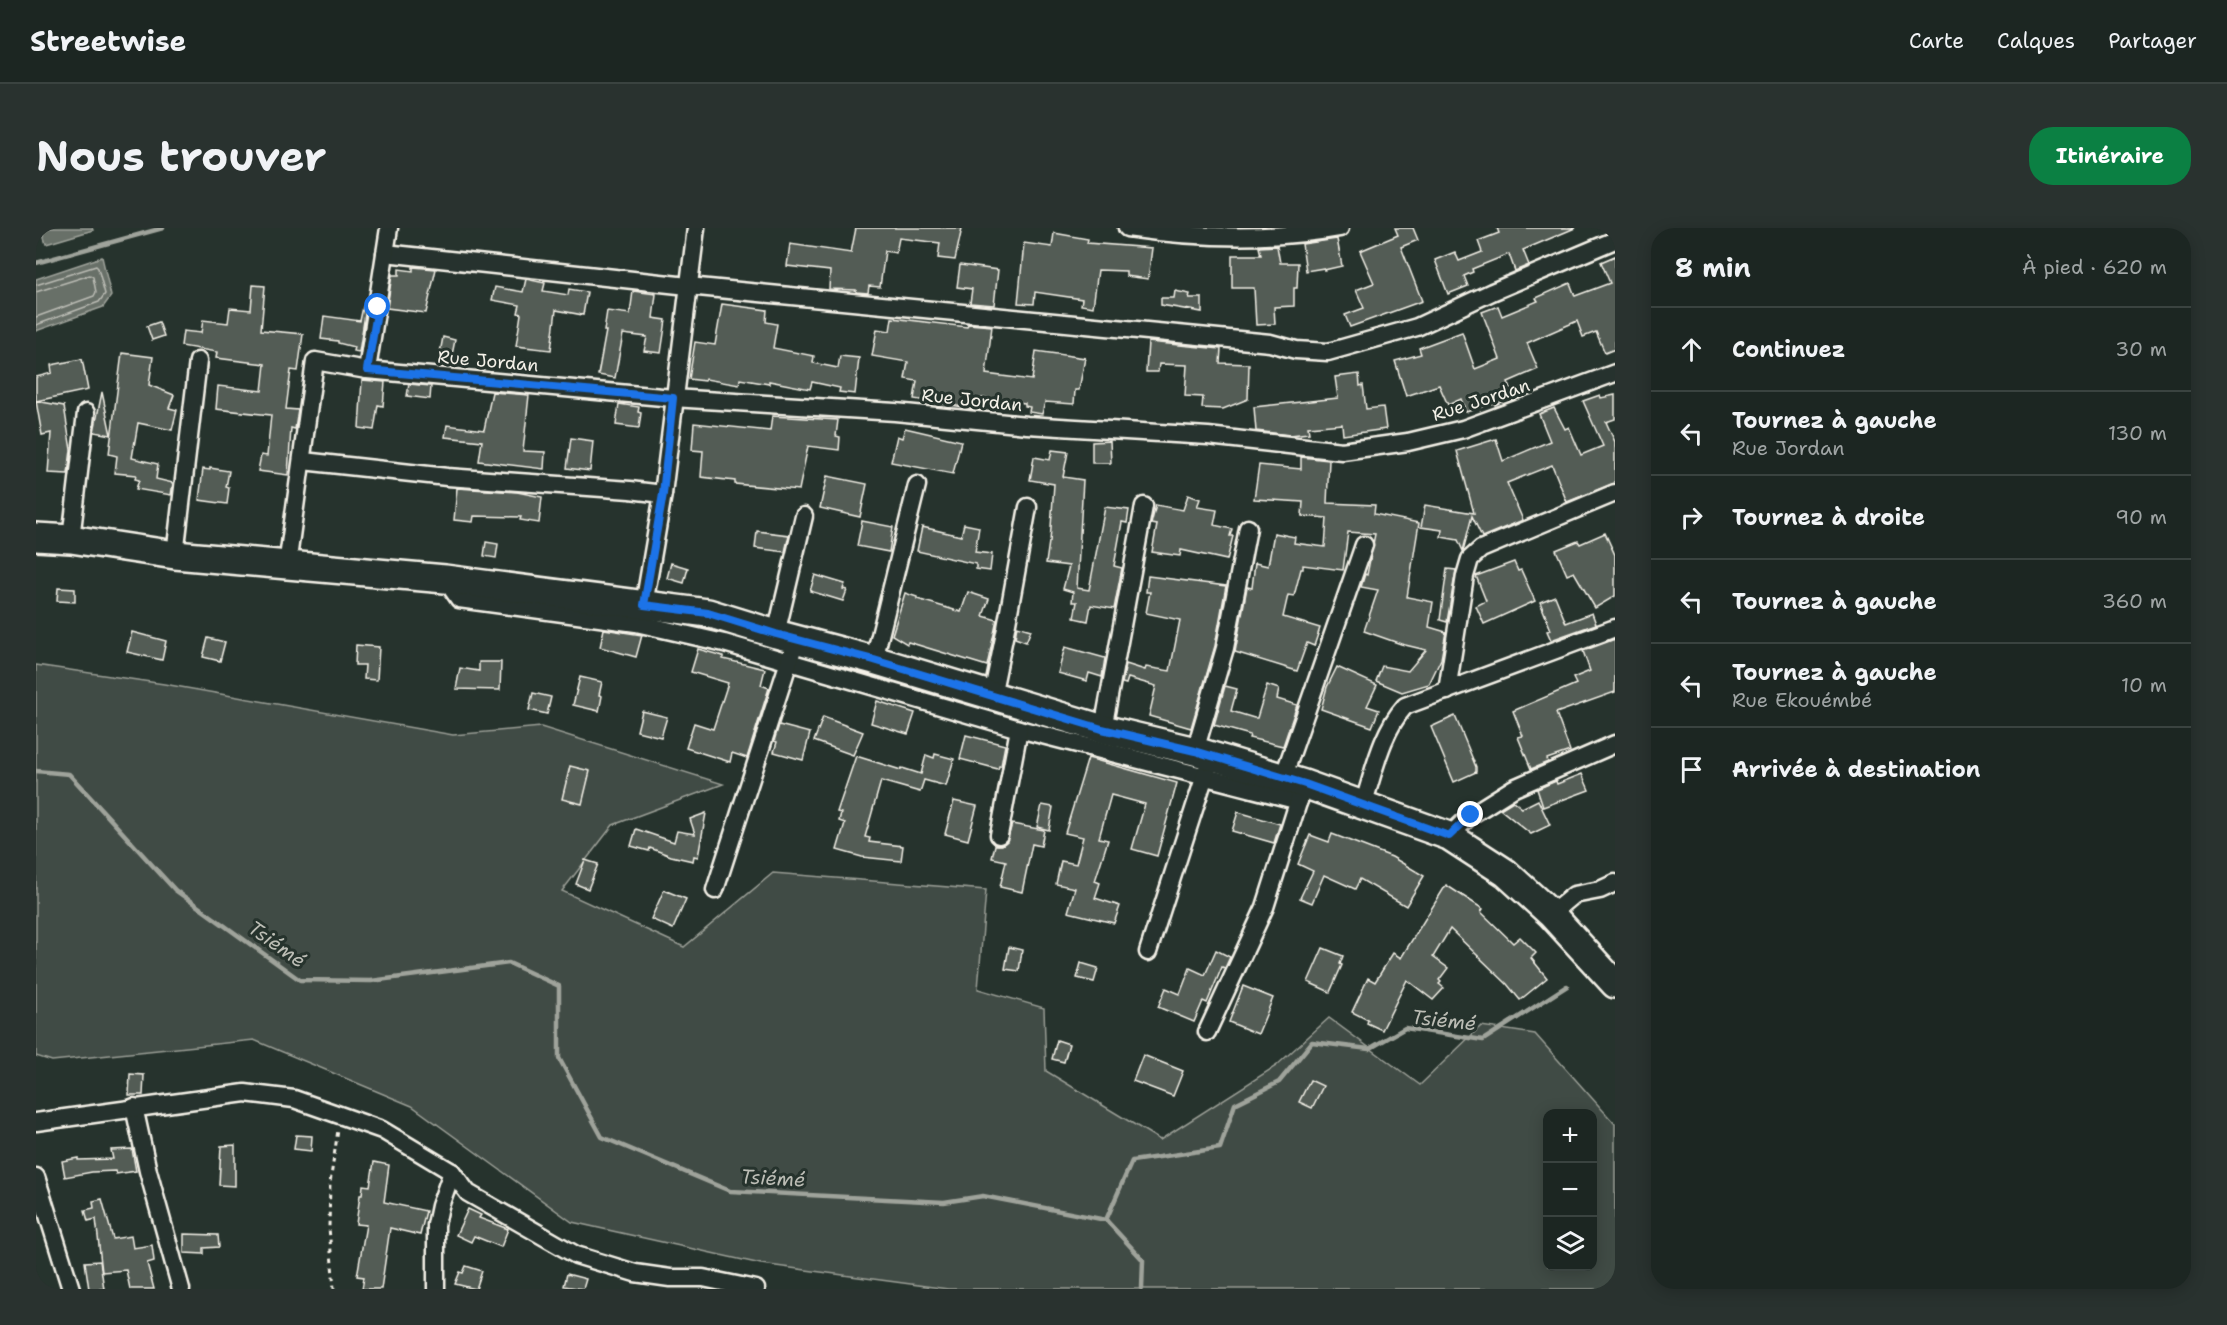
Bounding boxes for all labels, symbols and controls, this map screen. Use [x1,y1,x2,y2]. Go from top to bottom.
text: Streetwise [30,22,186,60]
text: Carte [1909,27,1964,55]
text: Calques [1997,27,2075,55]
text: Partager [2108,27,2197,55]
button: Itinéraire [2029,127,2191,185]
text: Nous trouver [36,128,326,184]
text: 8 min [1675,250,1751,285]
text: À pied · 620 m [2022,254,2167,280]
route start [364,293,390,319]
icon: ahead [1675,333,1708,366]
text: Continuez [1732,335,1845,364]
text: 30 m [2115,336,2167,362]
street label: Rue Jordan [436,345,540,377]
street label: Rue Jordan [1429,373,1533,427]
street label: Rue Jordan [920,383,1024,417]
text: Tournez à gauche [1732,406,1937,435]
icon: left [1675,417,1708,450]
text: 130 m [2108,420,2167,446]
text: Rue Jordan [1732,435,1845,461]
icon: right [1675,501,1708,534]
text: Tournez à droite [1732,503,1925,532]
text: 90 m [2115,504,2167,530]
icon: left [1675,585,1708,618]
text: Tournez à gauche [1732,587,1937,616]
text: 360 m [2102,588,2167,614]
text: Tournez à gauche [1732,658,1937,687]
icon: left [1675,669,1708,702]
text: 10 m [2121,672,2167,698]
text: Rue Ekouémbé [1732,687,1872,713]
icon: arrive [1675,753,1708,786]
text: Arrivée à destination [1732,755,1980,784]
route end [1457,801,1483,827]
water label: Tsiémé [243,915,311,973]
water label: Tsiémé [1410,1004,1478,1036]
map controls [1543,1109,1597,1271]
button: + [1543,1109,1597,1163]
water label: Tsiémé [740,1163,806,1193]
button: − [1543,1163,1597,1217]
button: layers [1543,1217,1597,1271]

